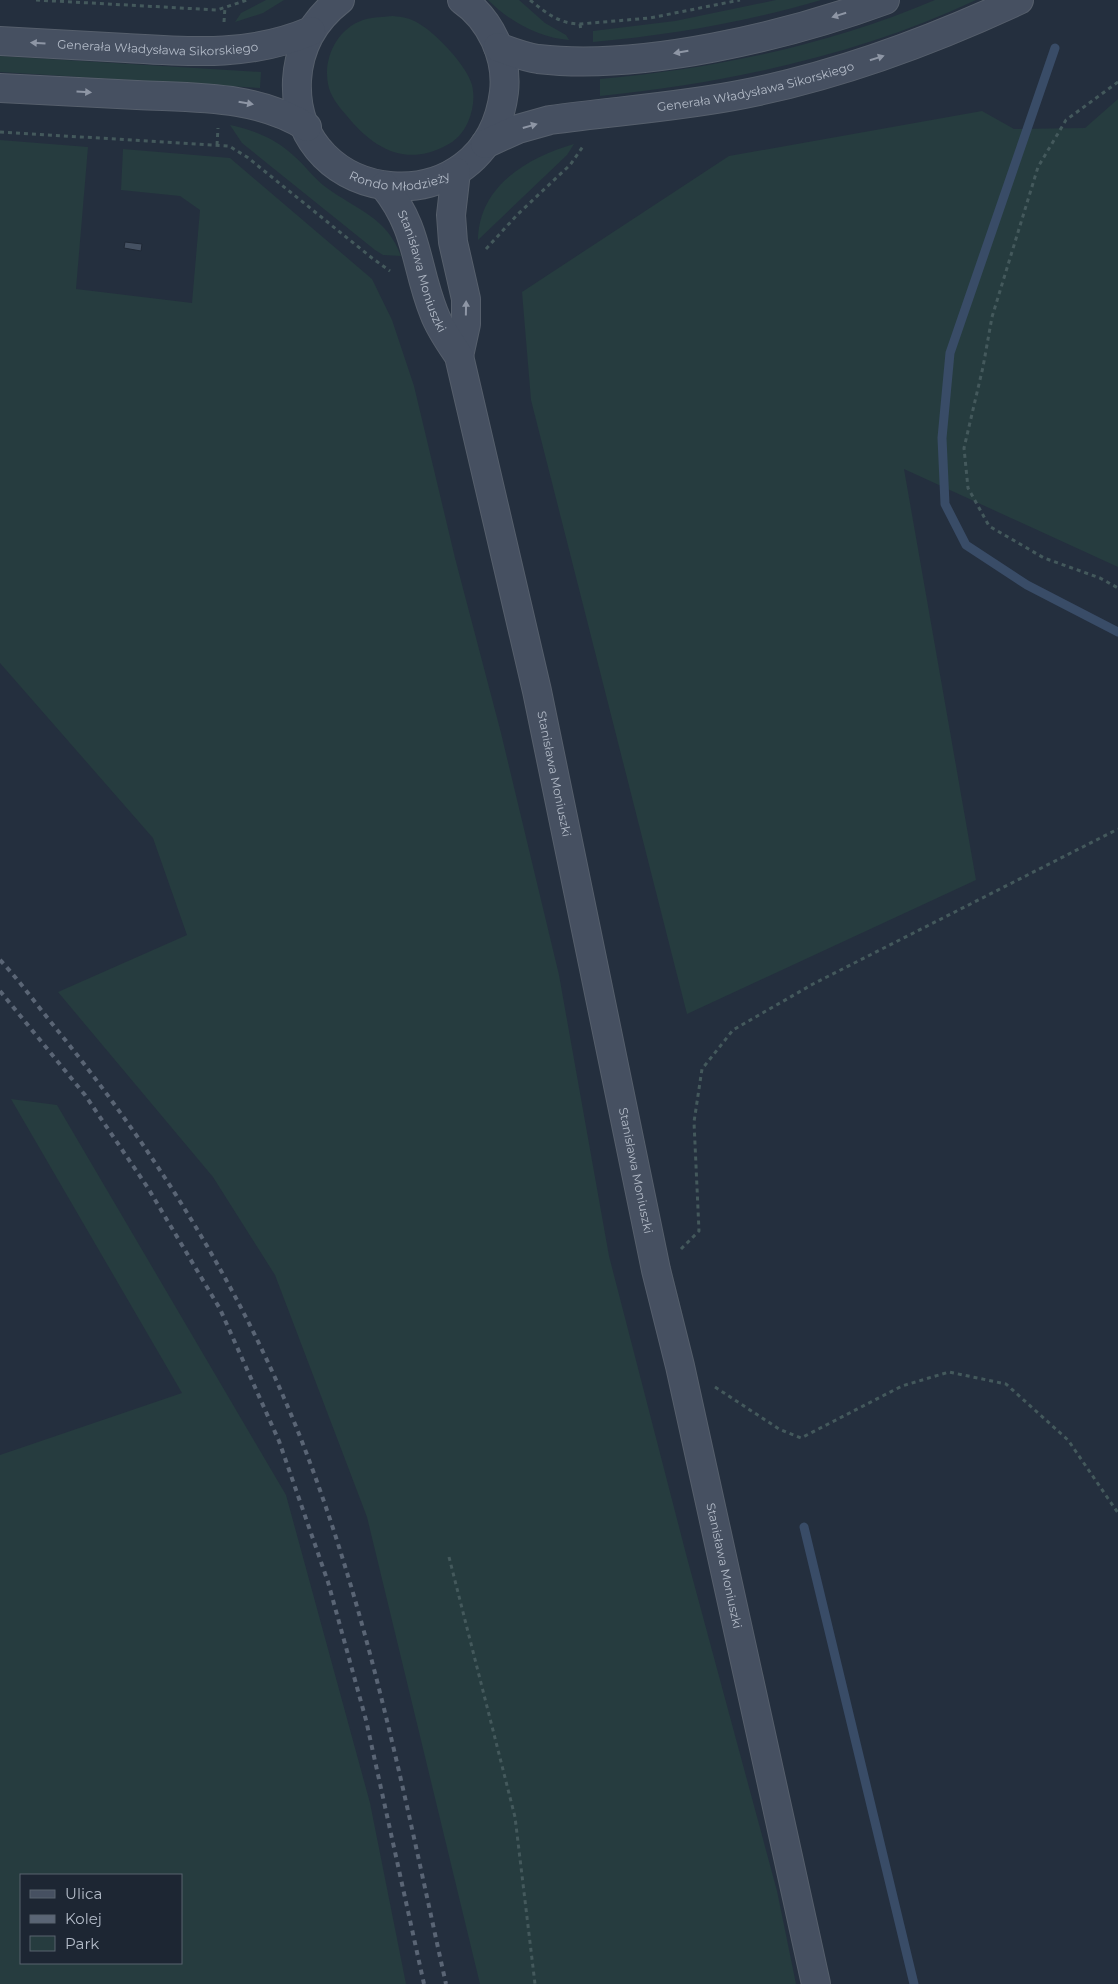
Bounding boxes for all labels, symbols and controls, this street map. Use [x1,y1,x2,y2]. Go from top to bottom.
one-way arrow [831,11,846,19]
street label: Generała Władysława Sikorskiego [57,36,259,58]
one-way arrow [30,39,46,47]
one-way arrow [673,48,689,56]
one-way arrow [870,54,885,62]
street label: Generała Władysława Sikorskiego [656,58,856,114]
one-way arrow [76,89,92,97]
one-way arrow [238,100,254,108]
one-way arrow [522,122,537,130]
street label: Rondo Młodzieży [347,167,453,194]
street label: Stanisława Moniuszki [394,207,450,335]
one-way arrow [462,300,470,316]
street label: Stanisława Moniuszki [534,709,575,838]
street label: Stanisława Moniuszki [616,1106,656,1235]
street label: Stanisława Moniuszki [703,1501,746,1630]
legend [20,1874,182,1964]
text: Ulica [65,1884,102,1903]
text: Kolej [65,1909,102,1928]
text: Park [65,1934,99,1953]

